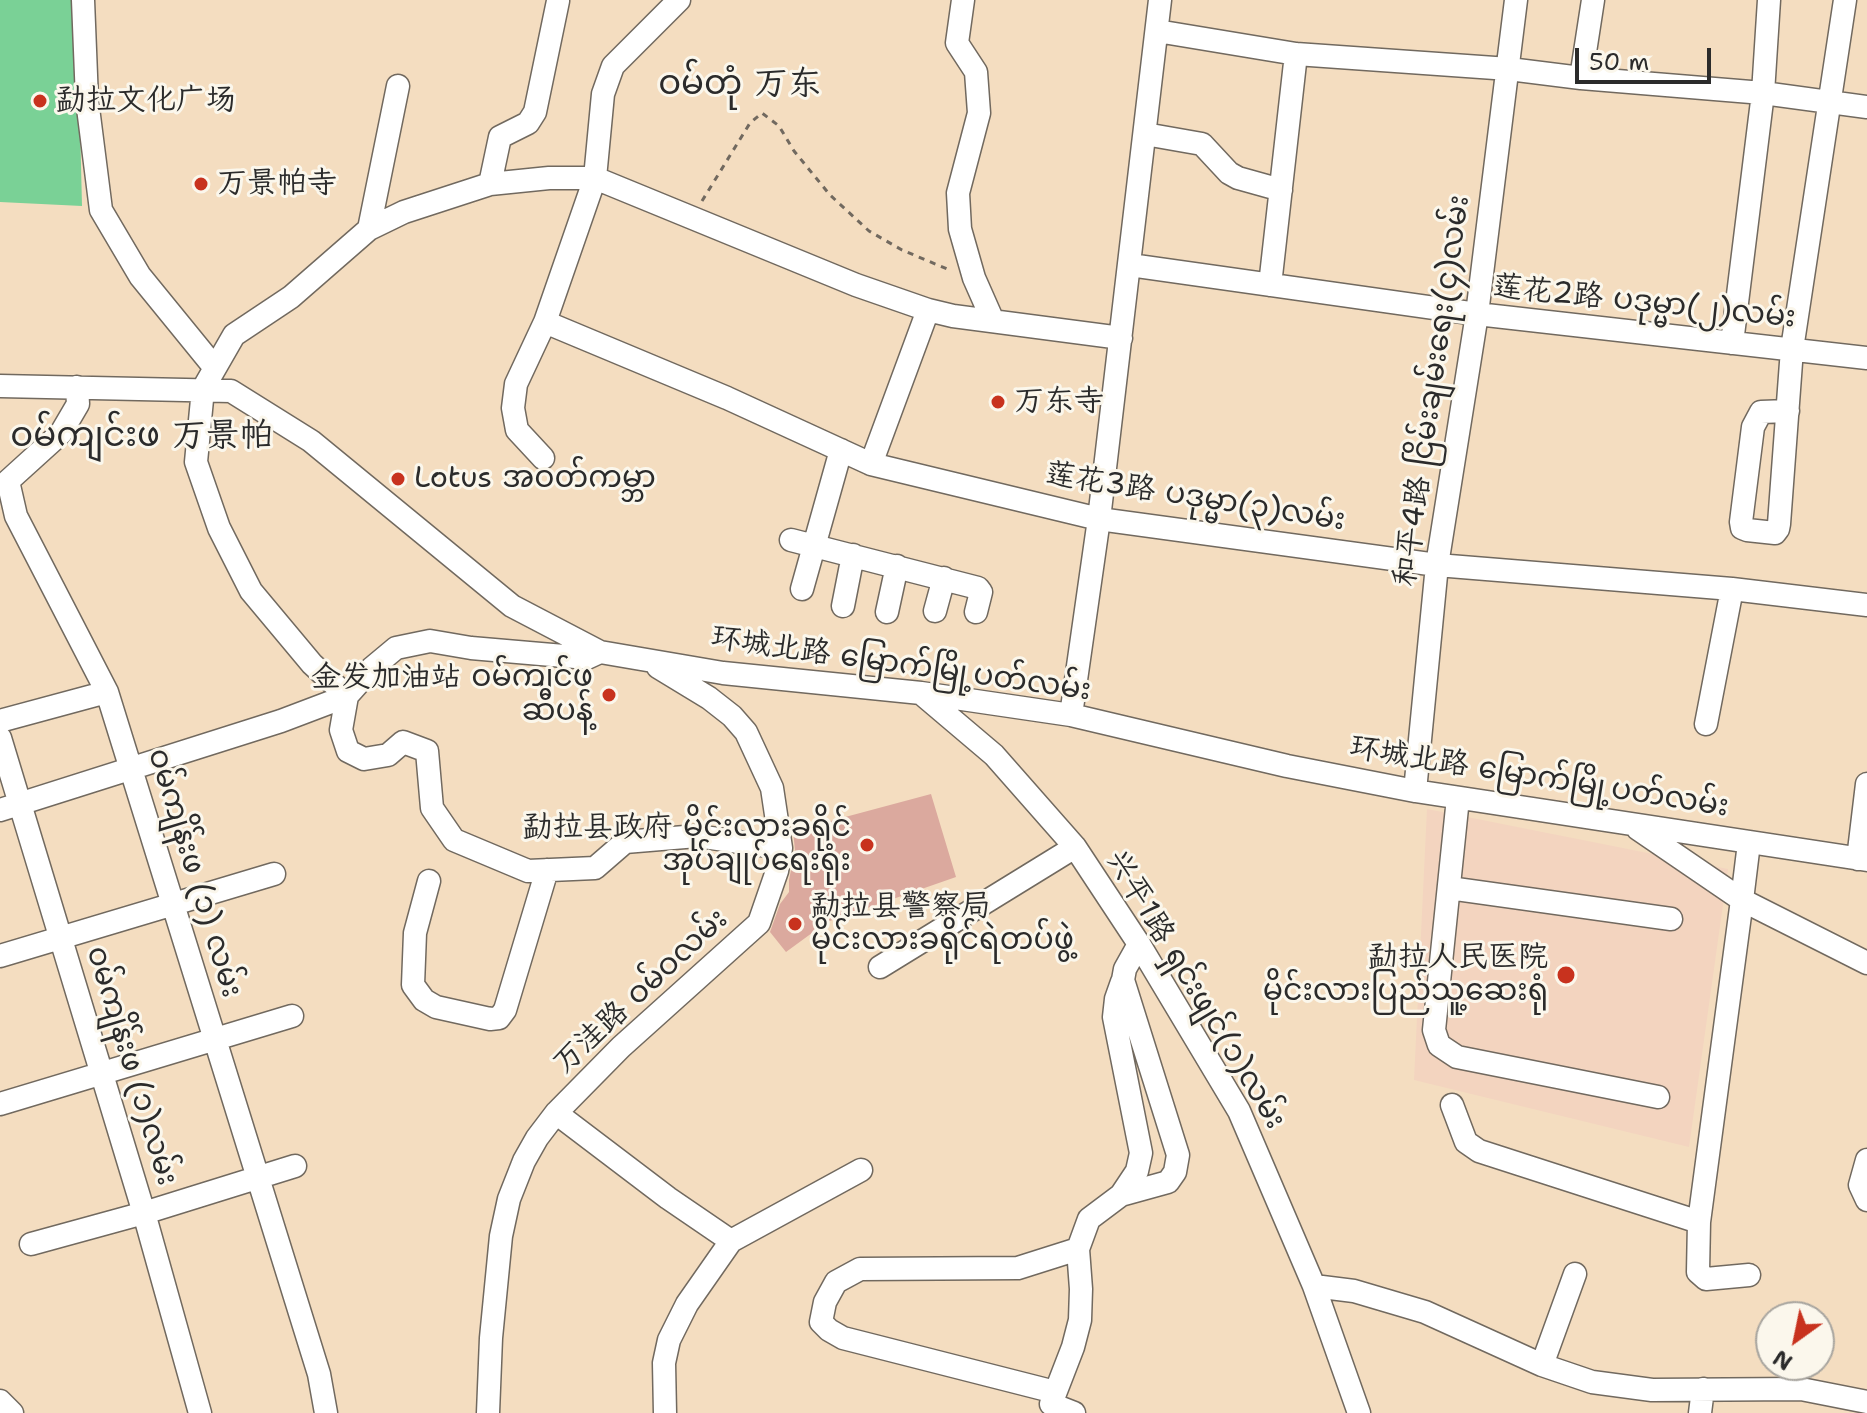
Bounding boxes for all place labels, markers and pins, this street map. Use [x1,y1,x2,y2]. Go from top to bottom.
place label: 勐拉文化广场 [56,83,236,119]
marker: 勐拉文化广场 [31,92,49,110]
place label: 万景帕寺 [217,166,337,202]
marker: 万景帕寺 [192,175,210,193]
place label: 万东寺 [1014,384,1104,420]
marker: 万东寺 [989,393,1007,411]
place label: Lotus အဝတ်ကမ္ဘာ [414,461,656,497]
marker: Lotus အဝတ်ကမ္ဘာ [389,470,407,488]
place label: 金发加油站 ဝမ်ကျင်ဖ ဆီပန့် [311,660,593,730]
marker: 金发加油站 ဝမ်ကျင်ဖ ဆီပန့် [600,686,618,704]
place label: 勐拉县政府 မိုင်းလားခရိုင် အုပ်ချုပ်ရေးရုံး [523,810,851,880]
marker: 勐拉县政府 မိုင်းလားခရိုင် အုပ်ချုပ်ရေးရုံး [858,836,876,854]
place label: 勐拉县警察局 မိုင်းလားခရိုင်ရဲတပ်ဖွဲ့ [811,889,1074,960]
marker: 勐拉县警察局 မိုင်းလားခရိုင်ရဲတပ်ဖွဲ့ [786,915,804,933]
place label: 勐拉人民医院 မိုင်းလားပြည်သူ့ဆေးရုံ [1263,940,1548,1010]
marker: 勐拉人民医院 မိုင်းလားပြည်သူ့ဆေးရုံ [1555,964,1577,986]

